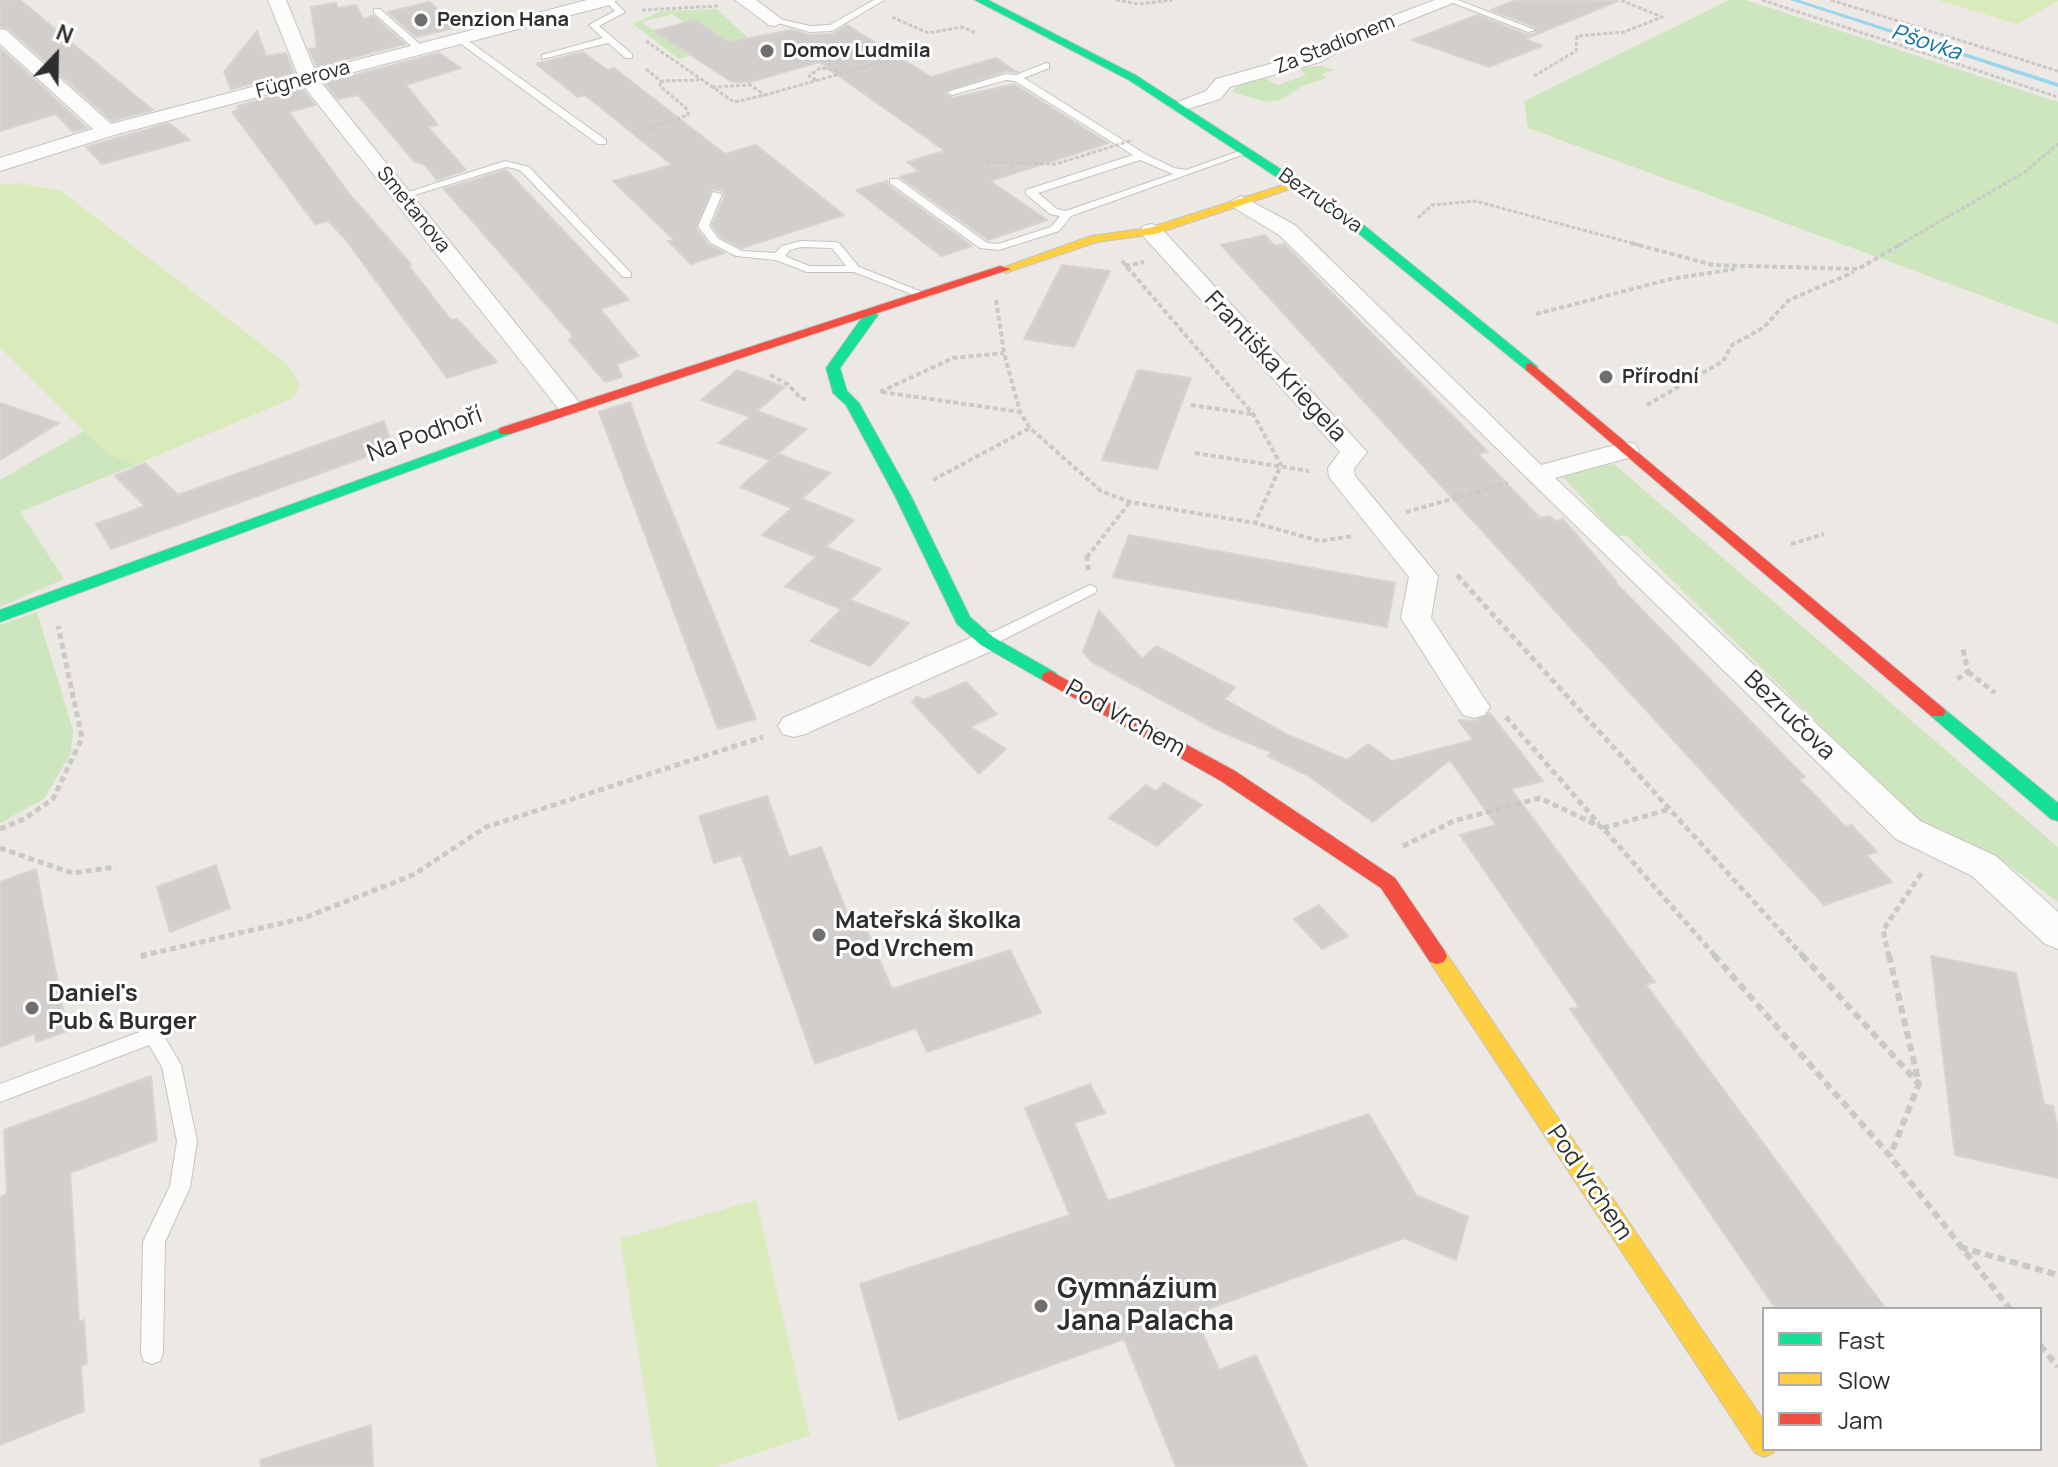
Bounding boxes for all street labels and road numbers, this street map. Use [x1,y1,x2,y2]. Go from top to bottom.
street label: Za Stadionem [1271,10,1399,80]
street label: Fügnerova [253,56,353,104]
street label: Smetanova [371,162,455,258]
street label: Bezručova [1274,163,1366,239]
street label: Františka Kriegela [1198,286,1352,448]
street label: Na Podhoří [364,401,486,469]
street label: Bezručova [1737,665,1841,767]
street label: Pod Vrchem [1060,674,1190,764]
street label: Pod Vrchem [1540,1120,1638,1246]

